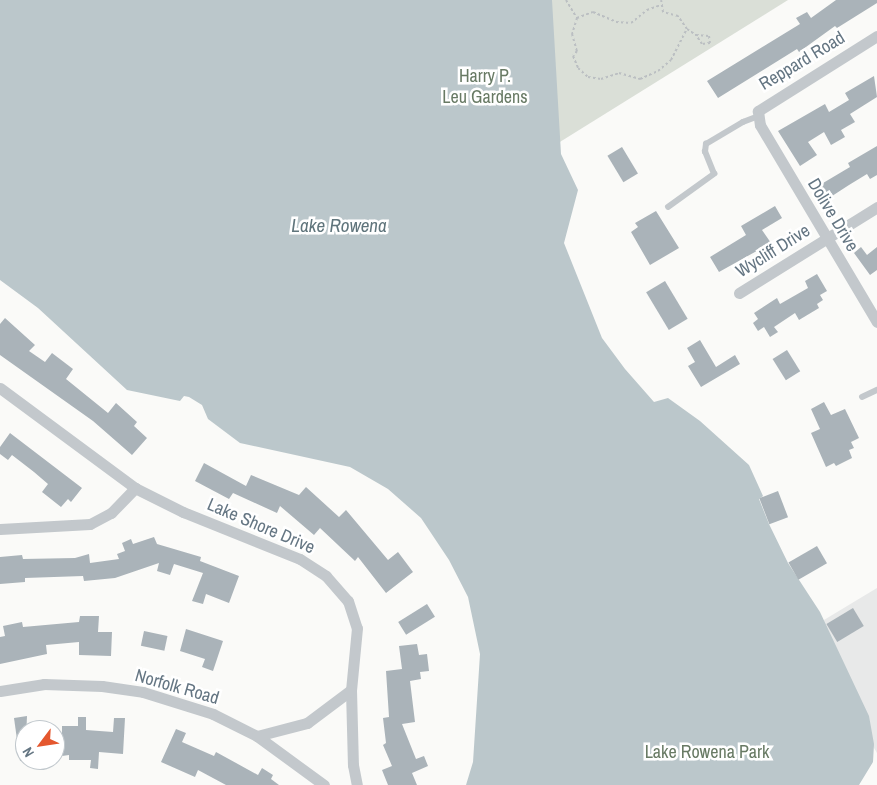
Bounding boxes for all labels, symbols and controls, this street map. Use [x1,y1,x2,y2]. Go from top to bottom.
street label: Reppard Road [755,27,849,95]
park label: Harry P. Leu Gardens [442,66,528,108]
street label: Dolive Drive [803,175,863,255]
water label: Lake Rowena [291,215,387,237]
street label: Wycliff Drive [732,220,814,282]
street label: Lake Shore Drive [204,494,318,558]
street label: Norfolk Road [133,665,221,709]
north arrow [15,720,65,770]
park label: Lake Rowena Park [645,741,769,763]
text: N [18,744,38,760]

